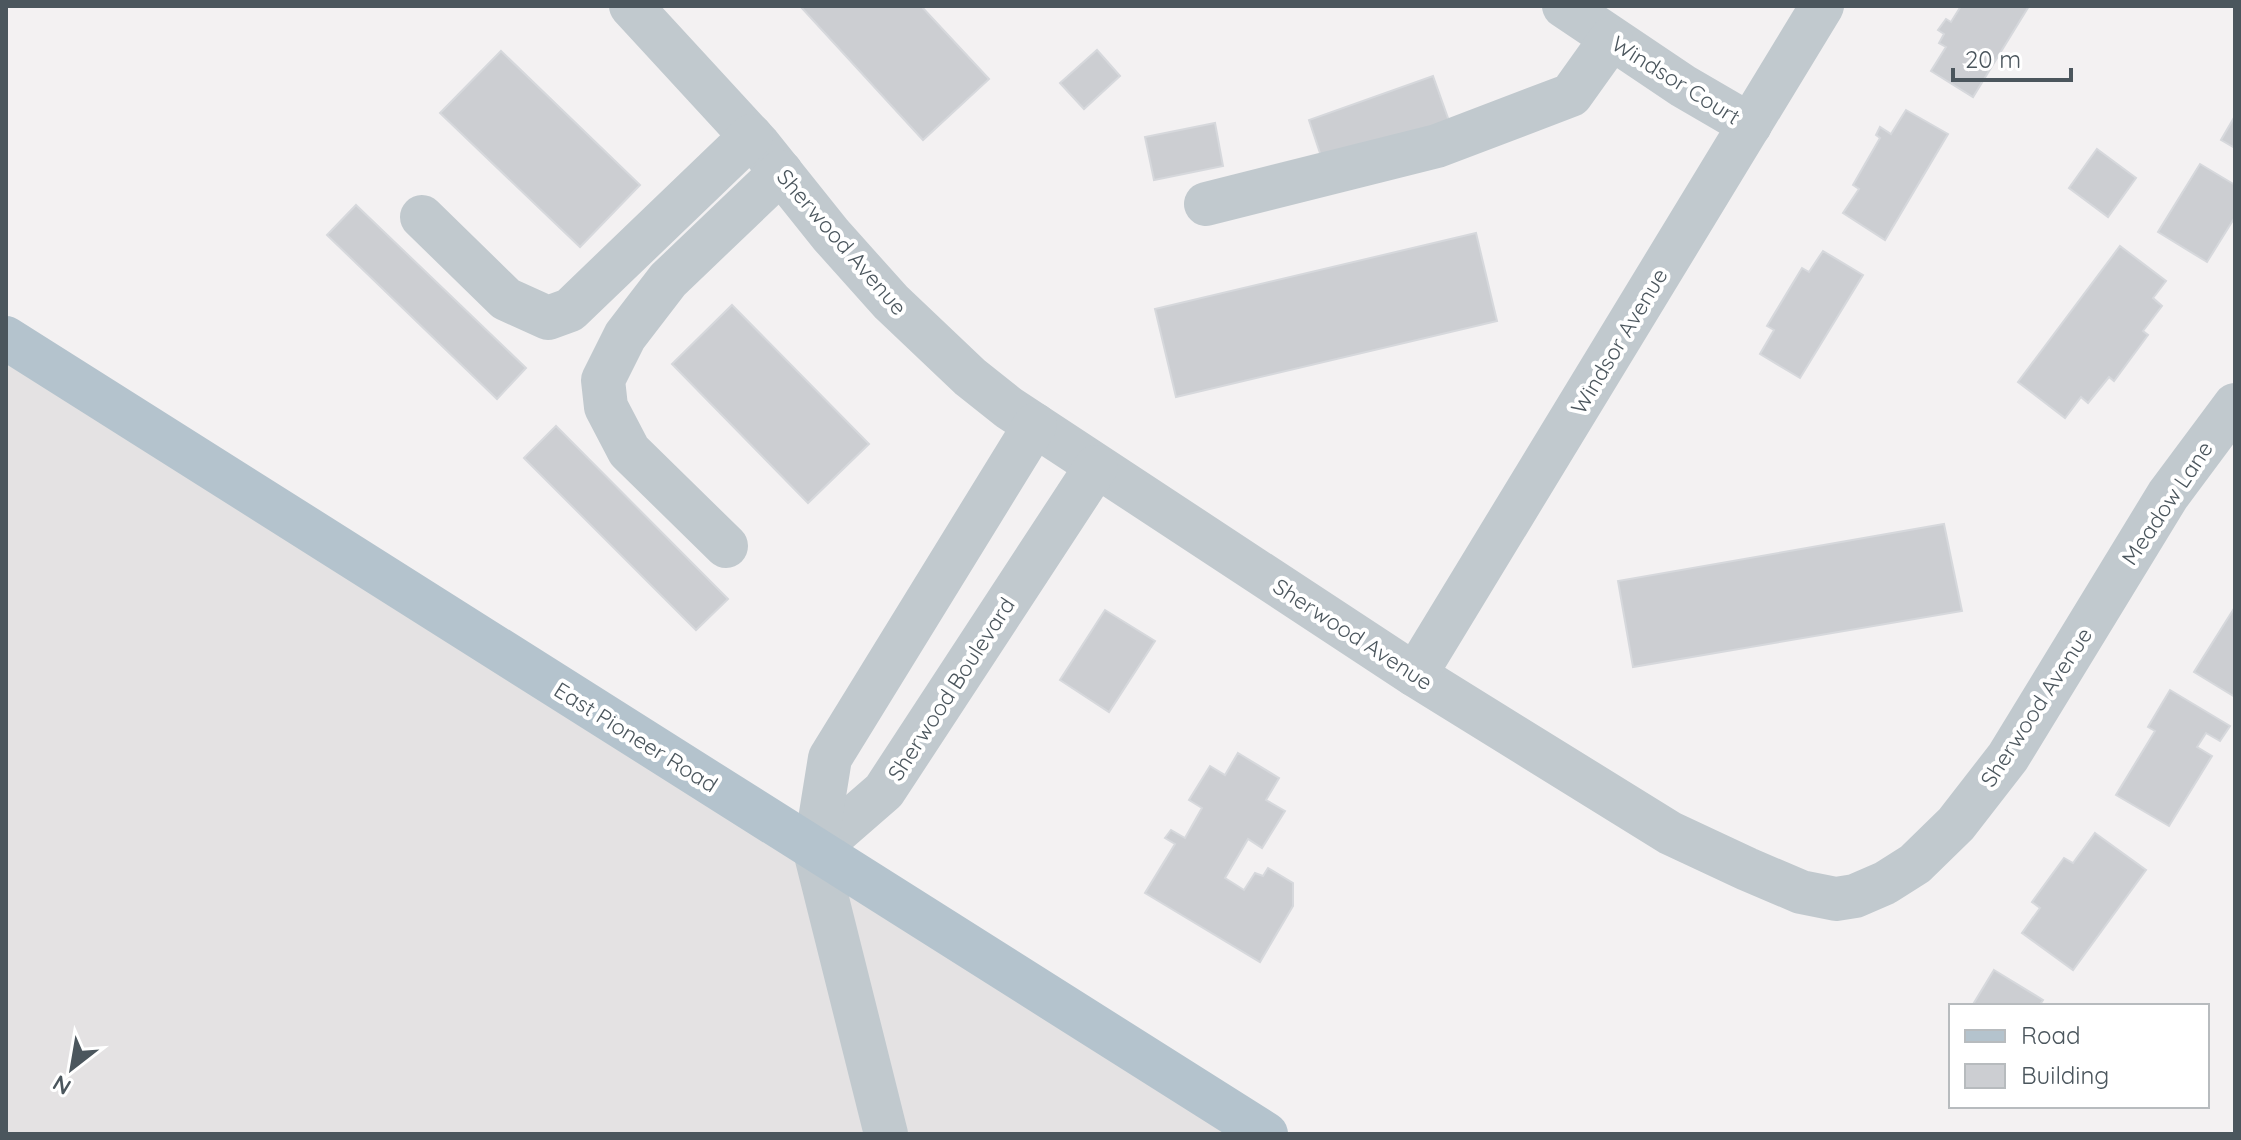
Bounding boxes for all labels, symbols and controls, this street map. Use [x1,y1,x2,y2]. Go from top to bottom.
street label: Windsor Court [1607,29,1745,131]
scale bar [1953,32,2071,82]
text: 20 m [1965,44,2021,74]
street label: Sherwood Avenue [771,163,913,321]
street label: Windsor Avenue [1564,263,1674,419]
street label: Meadow Lane [2115,436,2219,570]
street label: Sherwood Avenue [1268,572,1438,696]
street label: Sherwood Boulevard [881,592,1021,786]
street label: Sherwood Avenue [1974,622,2098,792]
street label: East Pioneer Road [549,675,723,799]
legend [1949,1004,2209,1108]
text: Road [2021,1020,2081,1050]
north arrow [32,1028,112,1108]
text: Building [2021,1060,2109,1090]
text: N [48,1069,76,1101]

